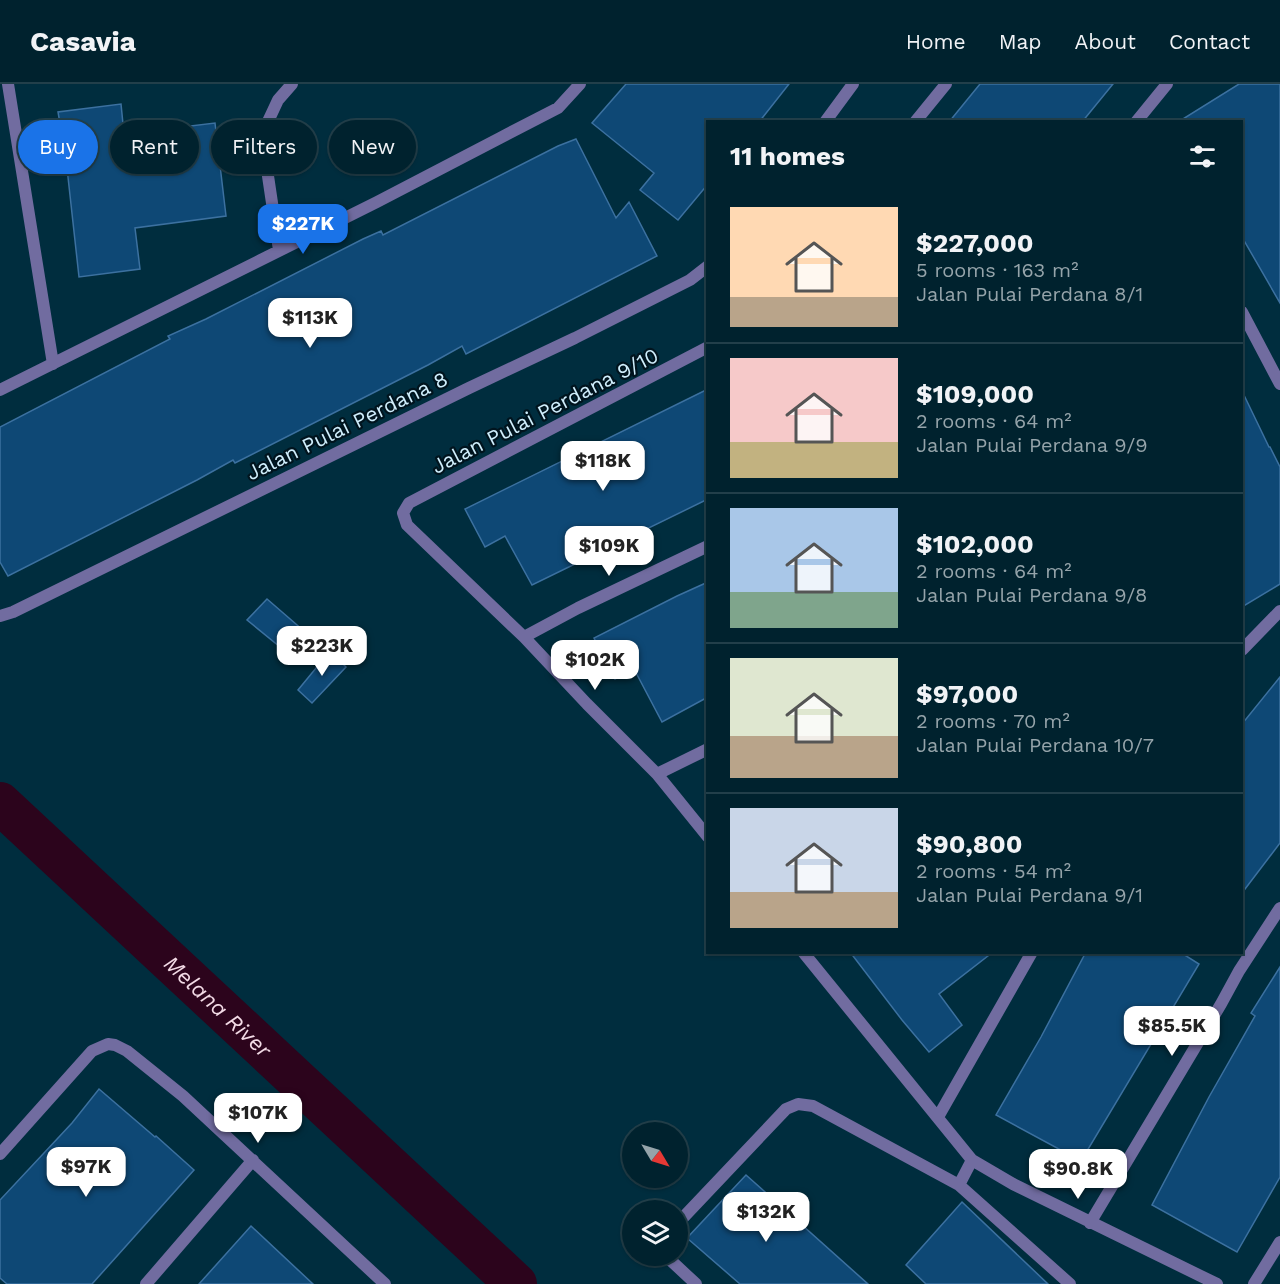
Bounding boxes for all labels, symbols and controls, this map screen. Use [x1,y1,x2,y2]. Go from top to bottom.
text: Casavia [30,25,136,58]
text: Home [906,29,966,54]
text: Map [999,29,1042,54]
text: About [1075,29,1136,54]
text: Contact [1169,29,1250,54]
chip: Buy [18,120,98,174]
chip: Rent [110,120,199,174]
chip: Filters [211,120,317,174]
chip: New [329,120,416,174]
icon: filters [1186,140,1219,173]
text: 11 homes [730,141,845,171]
pin: $227K [261,204,345,255]
text: $227K [272,211,334,235]
text: $227,000 [916,228,1033,258]
icon: home [778,231,850,303]
text: 5 rooms · 163 m² [916,258,1078,282]
text: Jalan Pulai Perdana 8/1 [916,282,1143,306]
pin: $113K [268,298,352,349]
text: $113K [282,305,338,329]
street label: Jalan Pulai Perdana 9/10 [427,342,662,479]
street label: Jalan Pulai Perdana 8 [242,366,452,485]
text: $109,000 [916,379,1034,409]
icon: home [778,382,850,454]
text: 2 rooms · 64 m² [916,409,1072,433]
text: Jalan Pulai Perdana 9/9 [916,433,1148,457]
pin: $118K [561,441,645,492]
text: $118K [575,448,631,472]
pin: $109K [567,526,651,577]
text: $102,000 [916,529,1034,559]
icon: home [778,532,850,604]
text: $109K [579,533,639,557]
text: 2 rooms · 64 m² [916,559,1072,583]
text: Jalan Pulai Perdana 9/8 [916,583,1147,607]
pin: $223K [280,626,364,677]
text: $223K [291,633,353,657]
pin: $102K [553,640,637,691]
text: $102K [565,647,625,671]
text: $97,000 [916,679,1018,709]
icon: home [778,682,850,754]
text: 2 rooms · 70 m² [916,709,1070,733]
text: Jalan Pulai Perdana 10/7 [916,733,1154,757]
text: $90,800 [916,829,1023,859]
icon: home [778,832,850,904]
text: 2 rooms · 54 m² [916,859,1071,883]
text: Jalan Pulai Perdana 9/1 [916,883,1143,907]
water label: Melana River [159,951,277,1063]
pin: $85.5K [1123,1006,1221,1057]
text: $85.5K [1138,1013,1206,1037]
pin: $107K [216,1093,300,1144]
text: $107K [228,1100,288,1124]
north arrow [622,1122,688,1188]
map controls [622,1122,688,1266]
pin: $97K [50,1147,122,1198]
pin: $90.8K [1029,1149,1127,1200]
text: $97K [61,1154,111,1178]
text: $90.8K [1043,1156,1113,1180]
pin: $132K [724,1192,808,1243]
text: $132K [736,1199,796,1223]
button: layers [622,1200,688,1266]

